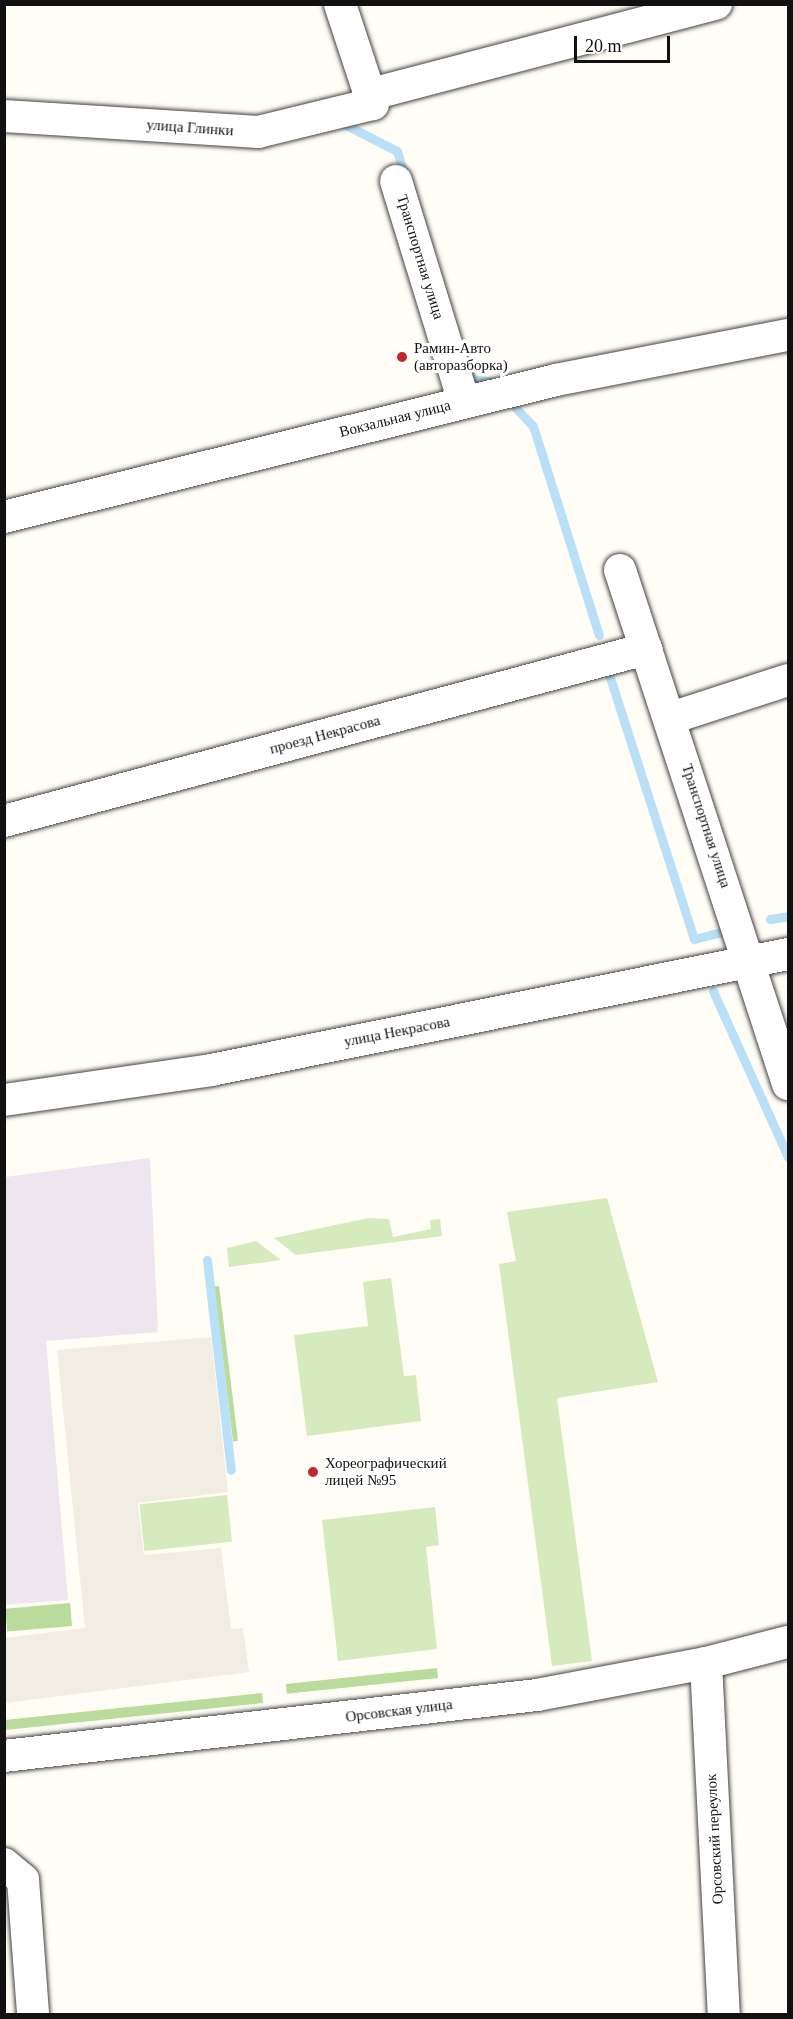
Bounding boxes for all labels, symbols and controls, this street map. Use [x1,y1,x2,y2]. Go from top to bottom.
scale bar [577,24,673,62]
text: 20 m [585,36,622,56]
street label: улица Глинки [146,116,234,140]
street label: Транспортная улица [393,193,447,321]
place label: Рамин-Авто (авторазборка) [414,339,508,374]
marker: Рамин-Авто (авторазборка) [395,350,409,364]
street label: Вокзальная улица [338,396,452,442]
street label: проезд Некрасова [268,712,382,758]
street label: Транспортная улица [677,762,735,890]
street label: улица Некрасова [343,1013,451,1051]
place label: Хореографический лицей №95 [325,1454,447,1489]
marker: Хореографический лицей №95 [306,1465,320,1479]
street label: Орсовская улица [345,1696,453,1726]
street label: Орсовский переулок [703,1773,727,1905]

